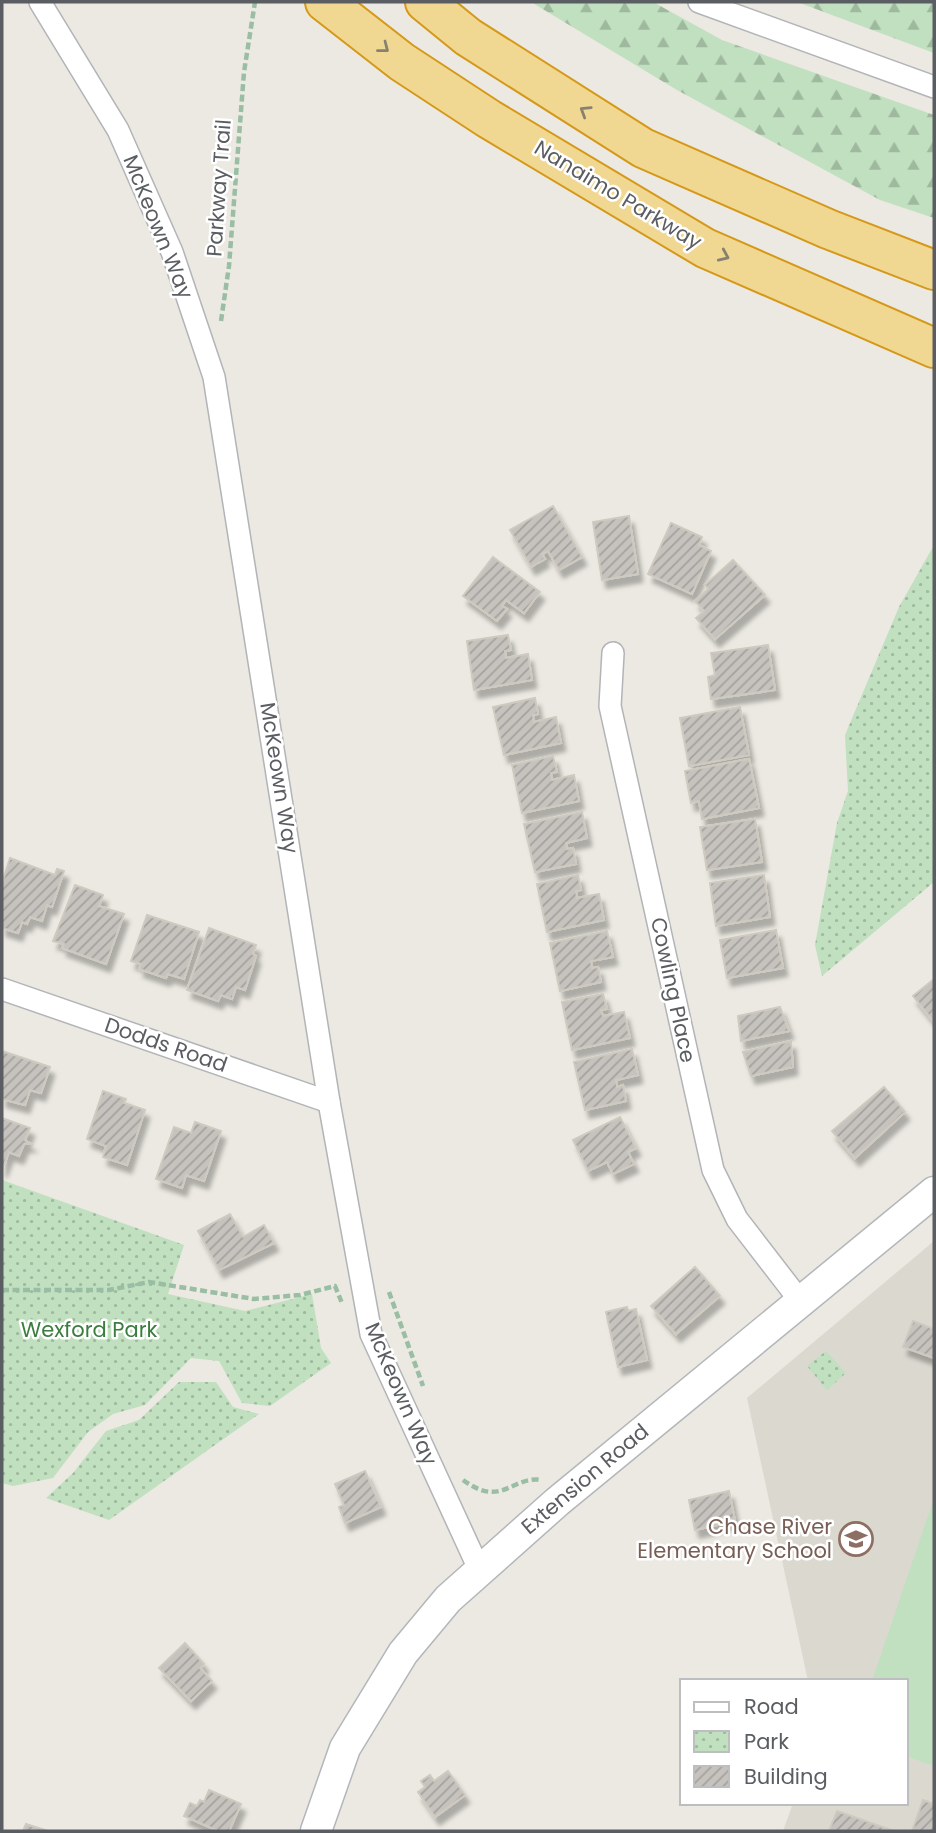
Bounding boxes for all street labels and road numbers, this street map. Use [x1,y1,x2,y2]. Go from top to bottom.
street label: Parkway Trail [199,118,238,258]
street label: Nanaimo Parkway [529,133,708,256]
street label: McKeown Way [116,151,201,303]
street label: McKeown Way [253,700,306,856]
street label: Cowling Place [644,915,703,1065]
street label: Dodds Road [101,1010,231,1079]
street label: McKeown Way [358,1318,445,1470]
street label: Extension Road [515,1417,655,1541]

